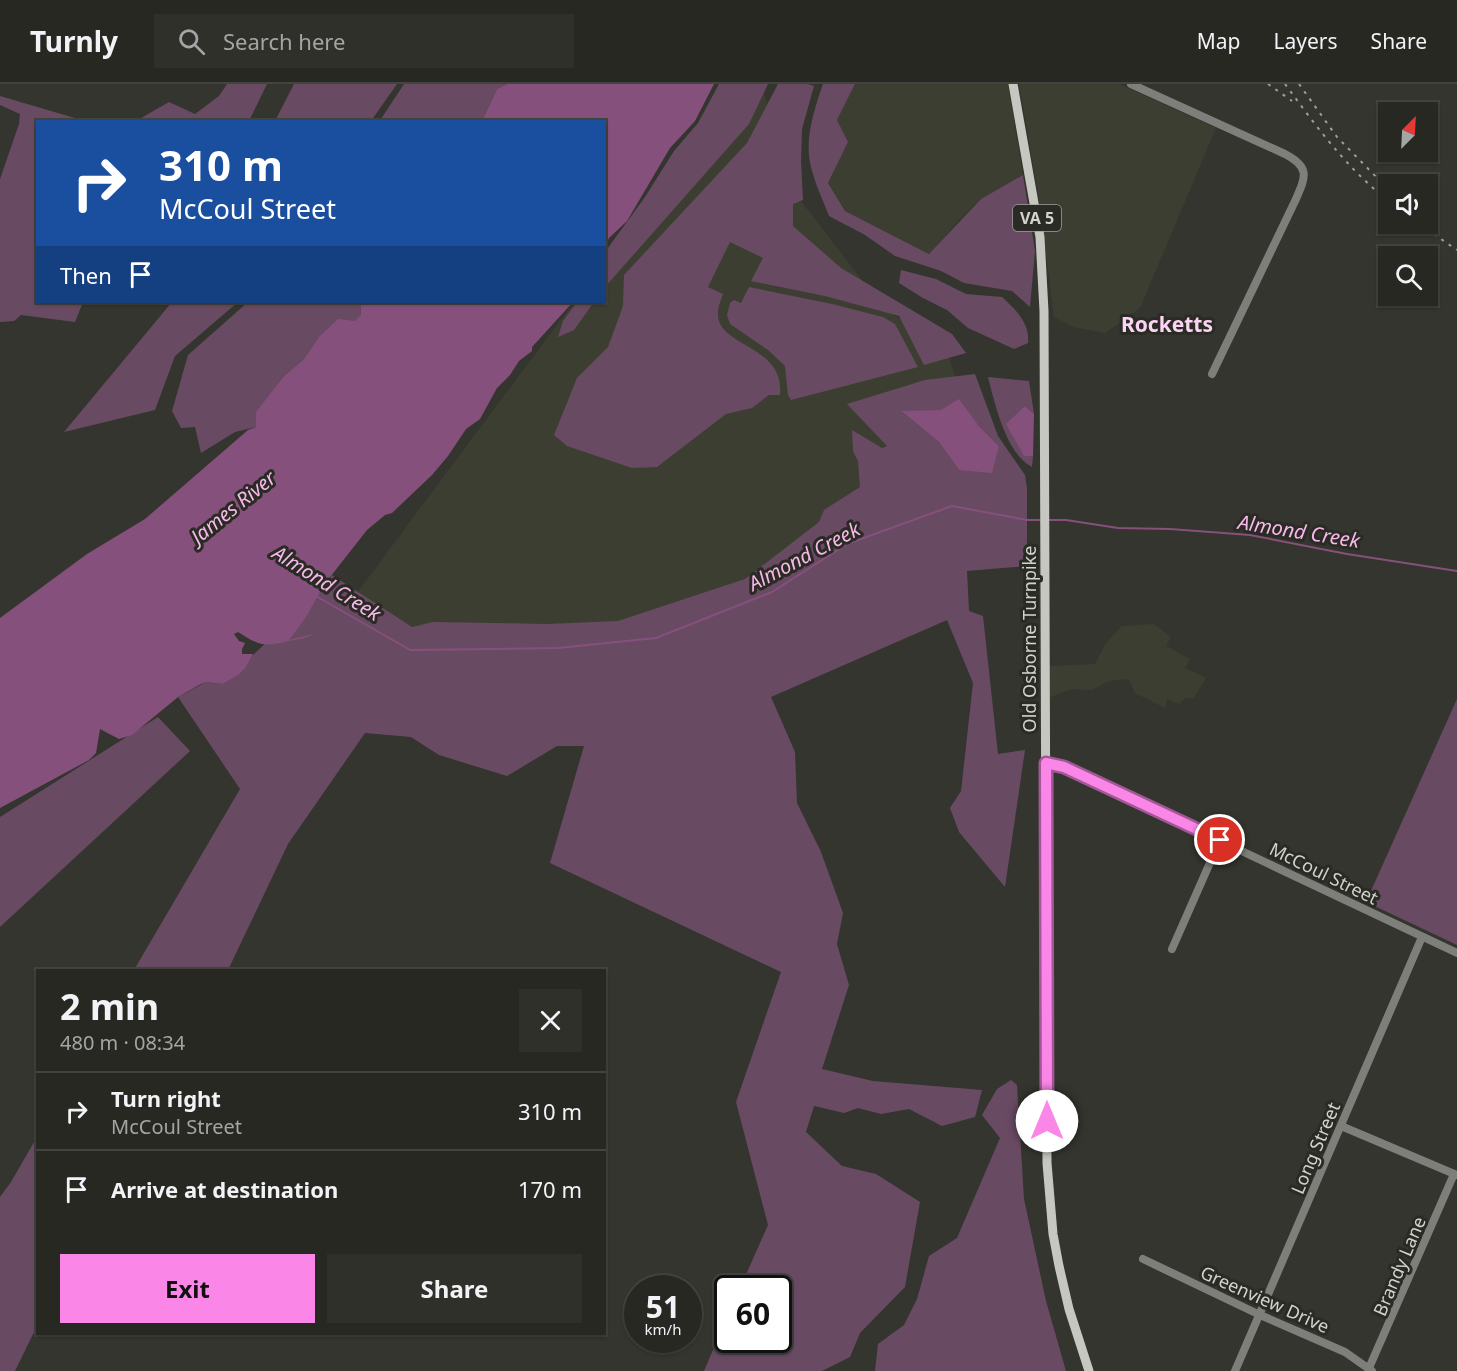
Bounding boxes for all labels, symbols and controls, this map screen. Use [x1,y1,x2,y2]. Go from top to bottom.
search box [154,14,574,68]
text: Turnly [30,22,118,60]
icon: search [175,25,208,58]
text: Search here [223,26,345,56]
text: Map [1197,27,1241,55]
text: Layers [1274,27,1338,55]
text: Share [1371,27,1427,55]
north arrow [1378,102,1438,162]
map controls [1378,102,1438,306]
text: 310 m [159,136,283,193]
icon: right [60,144,138,222]
button: sound [1378,174,1438,234]
text: McCoul Street [159,190,336,227]
road number: VA 5 [1013,205,1061,231]
button: search [1378,246,1438,306]
icon: arrive [124,258,157,291]
text: Then [60,260,112,290]
district label: Rocketts [1121,310,1213,338]
water label: James River [182,464,282,552]
water label: Almond Creek [1234,508,1363,554]
water label: Almond Creek [742,515,865,598]
water label: Almond Creek [266,538,387,628]
street label: Old Osborne Turnpike [1017,546,1041,732]
pin [1194,814,1245,865]
icon: arrive [1203,823,1236,856]
street label: McCoul Street [1266,836,1383,910]
text: 2 min [60,982,159,1031]
button: close [519,989,582,1052]
text: 480 m · 08:34 [60,1029,185,1056]
text: Turn right [111,1083,221,1113]
position arrow [1015,1089,1079,1153]
icon: right [60,1095,93,1128]
text: 310 m [518,1096,582,1126]
street label: Long Street [1285,1098,1345,1198]
text: McCoul Street [111,1113,242,1140]
icon: arrive [60,1173,93,1206]
text: Arrive at destination [111,1174,338,1204]
text: 170 m [518,1174,582,1204]
street label: Brandy Lane [1367,1213,1431,1319]
button: Exit [60,1254,315,1323]
button: Share [327,1254,582,1323]
street label: Greenview Drive [1197,1260,1333,1338]
speed limit sign: 60 [714,1275,792,1353]
text: 51 [646,1286,680,1327]
text: km/h [645,1319,681,1339]

